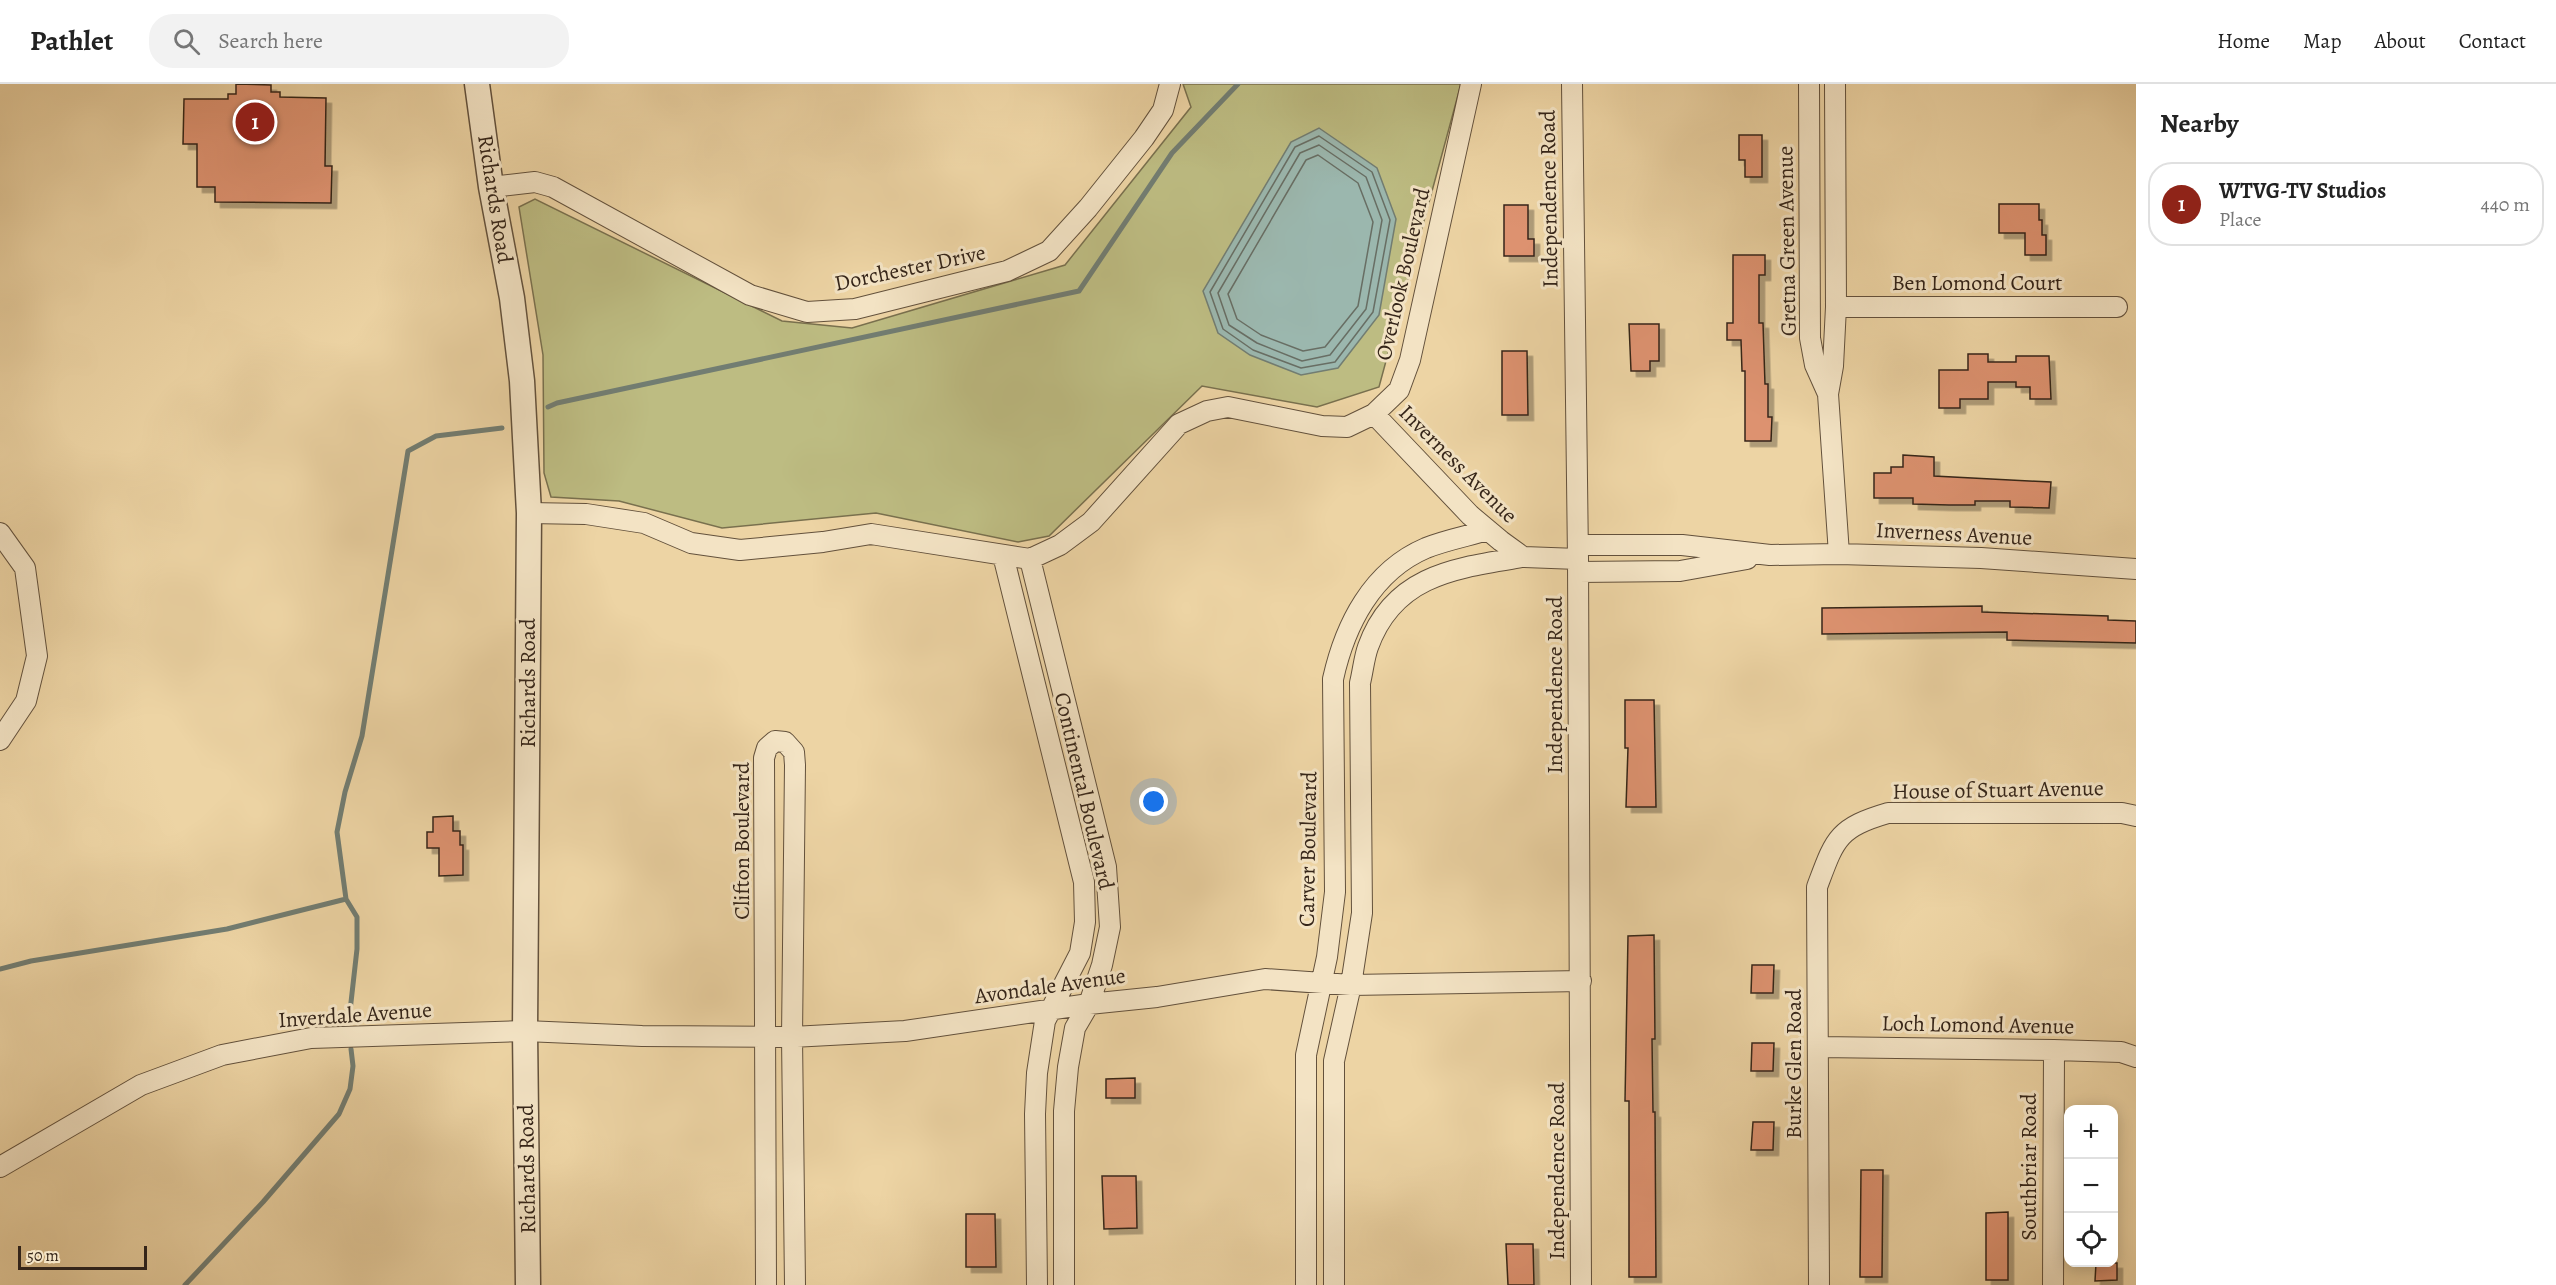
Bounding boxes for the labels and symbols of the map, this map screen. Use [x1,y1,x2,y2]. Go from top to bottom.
pin: 1 [236,99,274,144]
street label: Independence Road [1532,110,1566,288]
street label: Richards Road [470,133,520,266]
street label: Gretna Green Avenue [1770,146,1804,336]
street label: Overlook Boulevard [1369,184,1438,363]
street label: Dorchester Drive [832,237,988,299]
street label: Ben Lomond Court [1892,268,2062,298]
street label: Inverness Avenue [1392,398,1524,530]
street label: Inverness Avenue [1875,515,2033,553]
street label: Independence Road [1540,596,1570,774]
street label: Richards Road [513,618,543,748]
street label: Continental Boulevard [1047,689,1121,893]
street label: Clifton Boulevard [727,762,757,920]
street label: Carver Boulevard [1292,771,1324,927]
street label: House of Stuart Avenue [1892,773,2104,807]
your location [1139,787,1168,816]
street label: Avondale Avenue [972,961,1127,1012]
street label: Burke Glen Road [1779,989,1809,1139]
street label: Inverdale Avenue [277,995,433,1035]
street label: Loch Lomond Avenue [1881,1008,2075,1042]
street label: Independence Road [1542,1082,1572,1260]
street label: Southbriar Road [2014,1093,2044,1241]
street label: Richards Road [511,1104,543,1234]
scale bar [18,1243,147,1270]

